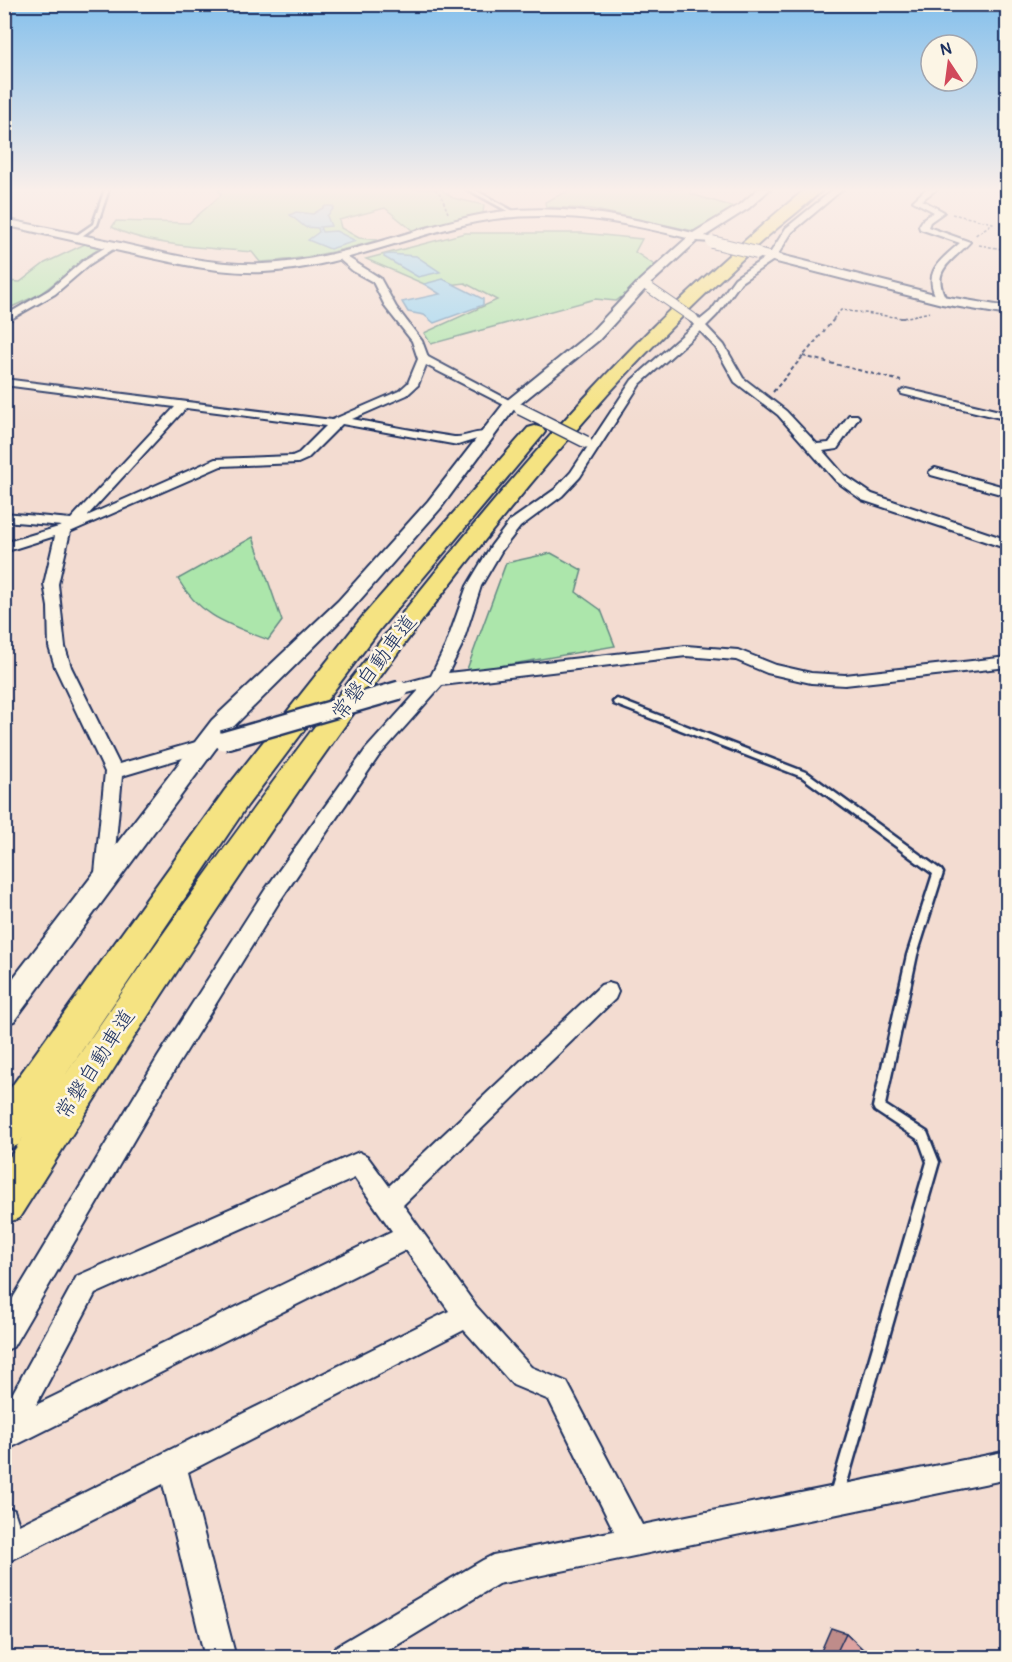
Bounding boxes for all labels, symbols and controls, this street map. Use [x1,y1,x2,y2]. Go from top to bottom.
north arrow [919,33,979,93]
text: N [938,38,954,60]
street label: 常磐自動車道 [326,609,423,726]
street label: 常磐自動車道 [50,1004,141,1124]

